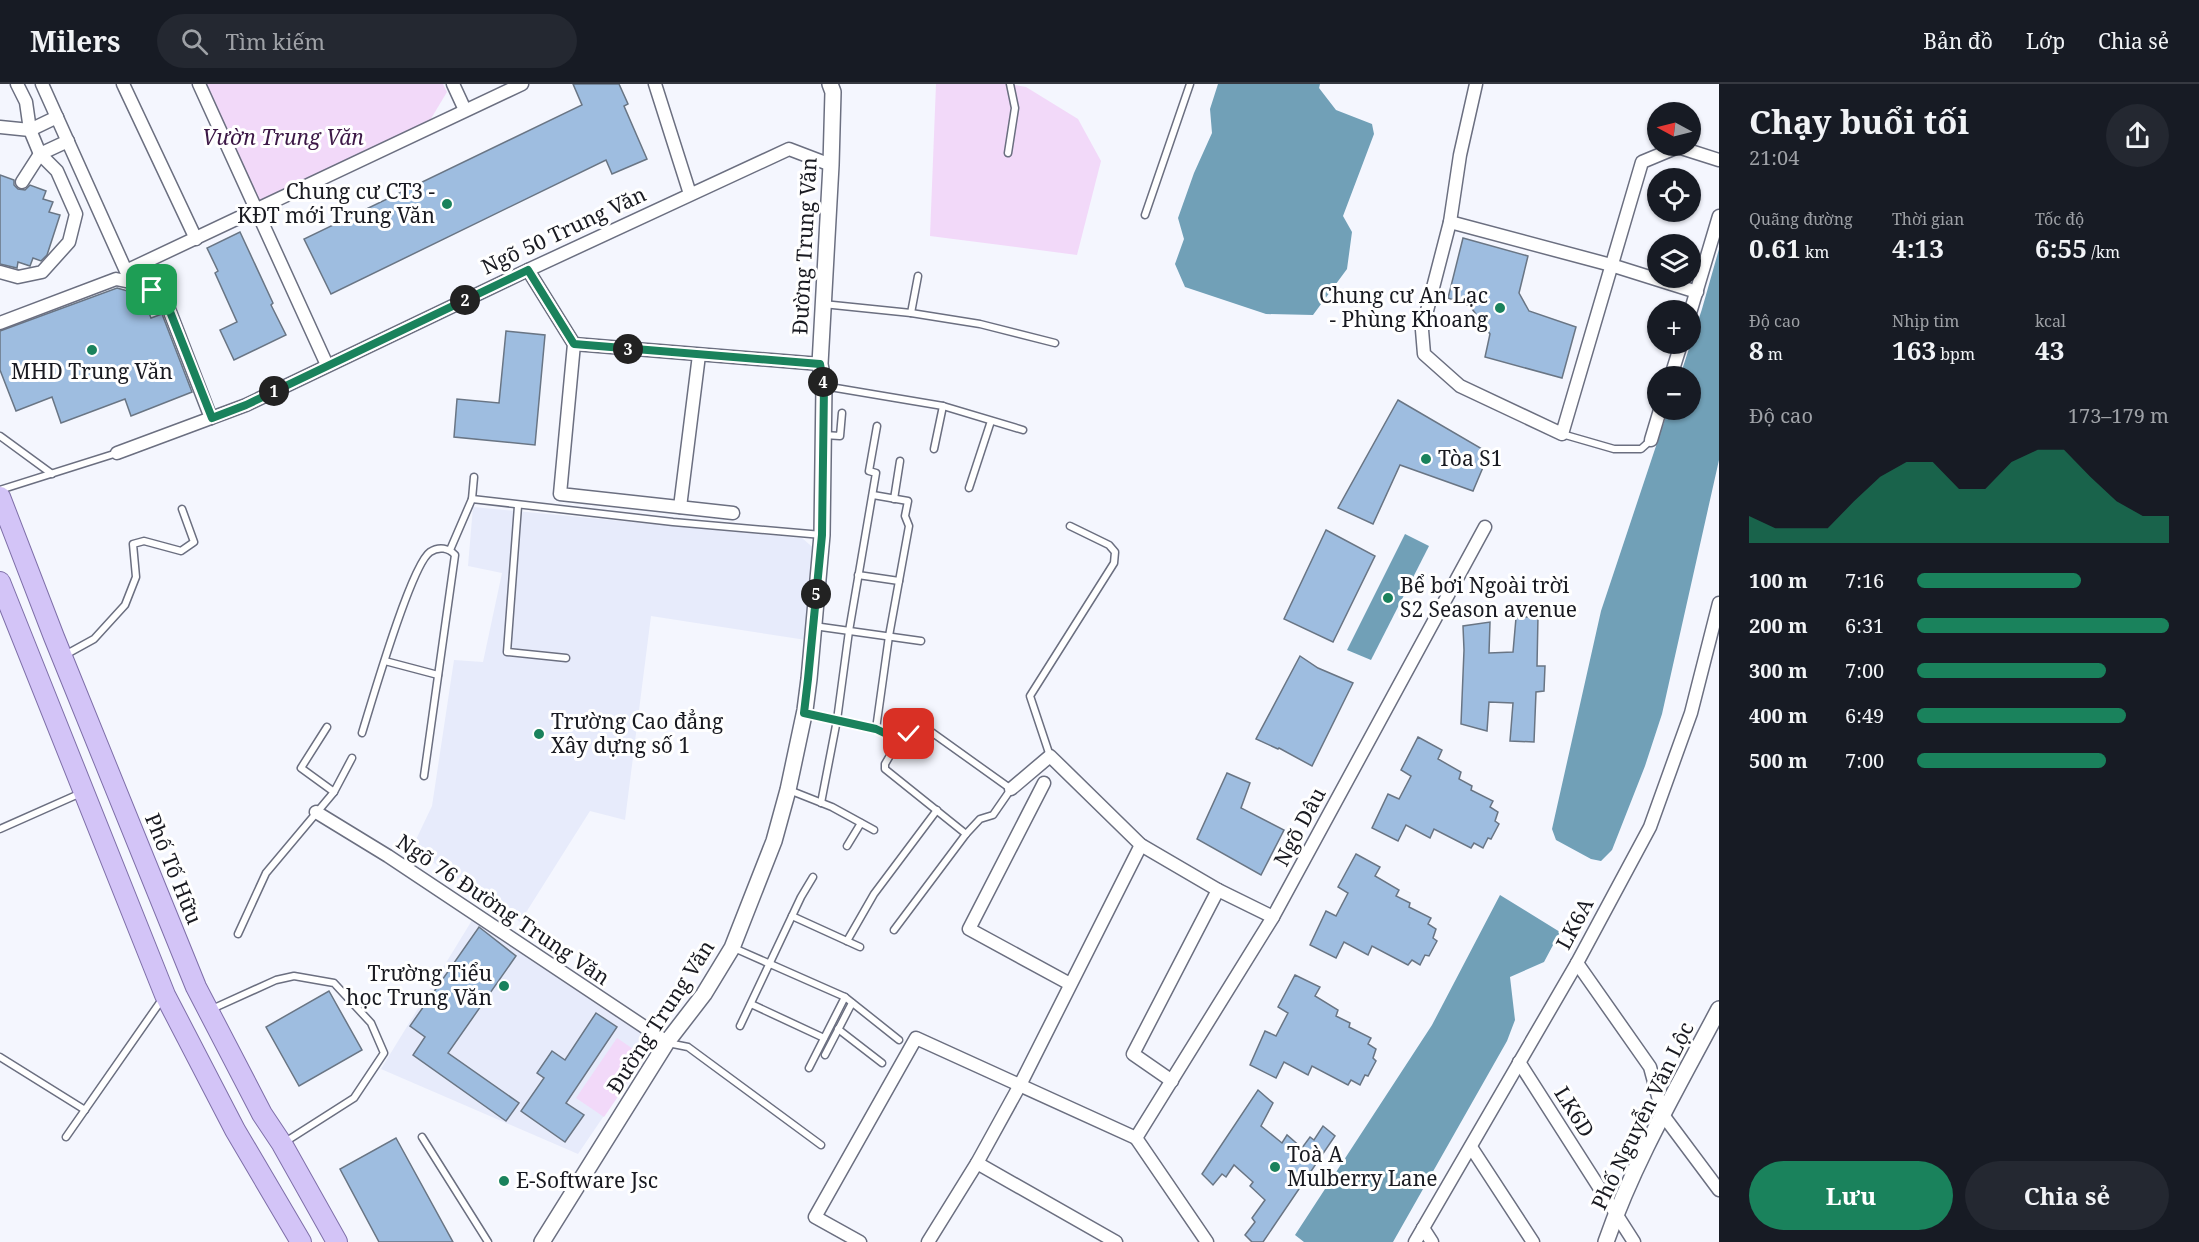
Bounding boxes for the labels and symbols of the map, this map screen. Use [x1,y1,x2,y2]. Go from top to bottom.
north arrow [1647,102,1701,156]
park label: Vườn Trung Văn [202,123,364,151]
street label: Đường Trung Văn [785,157,823,335]
place label: Chung cư CT3 - KĐT mới Trung Văn [237,177,435,229]
street label: Ngõ 50 Trung Văn [477,180,650,281]
marker: Chung cư CT3 - KĐT mới Trung Văn [440,197,454,211]
pin [126,264,177,315]
place label: Chung cư An Lạc - Phùng Khoang [1319,281,1489,333]
pin: 2 [450,285,480,315]
marker: Chung cư An Lạc - Phùng Khoang [1493,301,1507,315]
pin: 3 [613,334,643,364]
marker: MHD Trung Văn [85,343,99,357]
place label: MHD Trung Văn [11,357,173,385]
pin: 4 [808,367,838,397]
pin: 1 [259,376,289,406]
place label: Tòa S1 [1438,444,1502,472]
marker: Tòa S1 [1419,452,1433,466]
place label: Bể bơi Ngoài trời S2 Season avenue [1400,571,1577,623]
pin: 5 [801,579,831,609]
marker: Bể bơi Ngoài trời S2 Season avenue [1381,591,1395,605]
place label: Trường Cao đẳng Xây dựng số 1 [551,707,724,759]
pin [883,708,934,759]
marker: Trường Cao đẳng Xây dựng số 1 [532,727,546,741]
street label: Ngõ Dâu [1267,782,1332,871]
street label: Phố Tố Hữu [139,809,209,928]
street label: Ngõ 76 Đường Trung Văn [391,827,616,991]
street label: LK6A [1549,893,1599,954]
street label: Đường Trung Văn [600,934,720,1099]
place label: Trường Tiểu học Trung Văn [346,959,492,1011]
marker: Trường Tiểu học Trung Văn [497,979,511,993]
street label: Phố Nguyễn Văn Lộc [1584,1017,1700,1214]
street label: LK6D [1548,1081,1601,1142]
place label: Toà A Mulberry Lane [1287,1140,1437,1192]
marker: Toà A Mulberry Lane [1268,1160,1282,1174]
place label: E-Software Jsc [516,1166,658,1194]
marker: E-Software Jsc [497,1174,511,1188]

